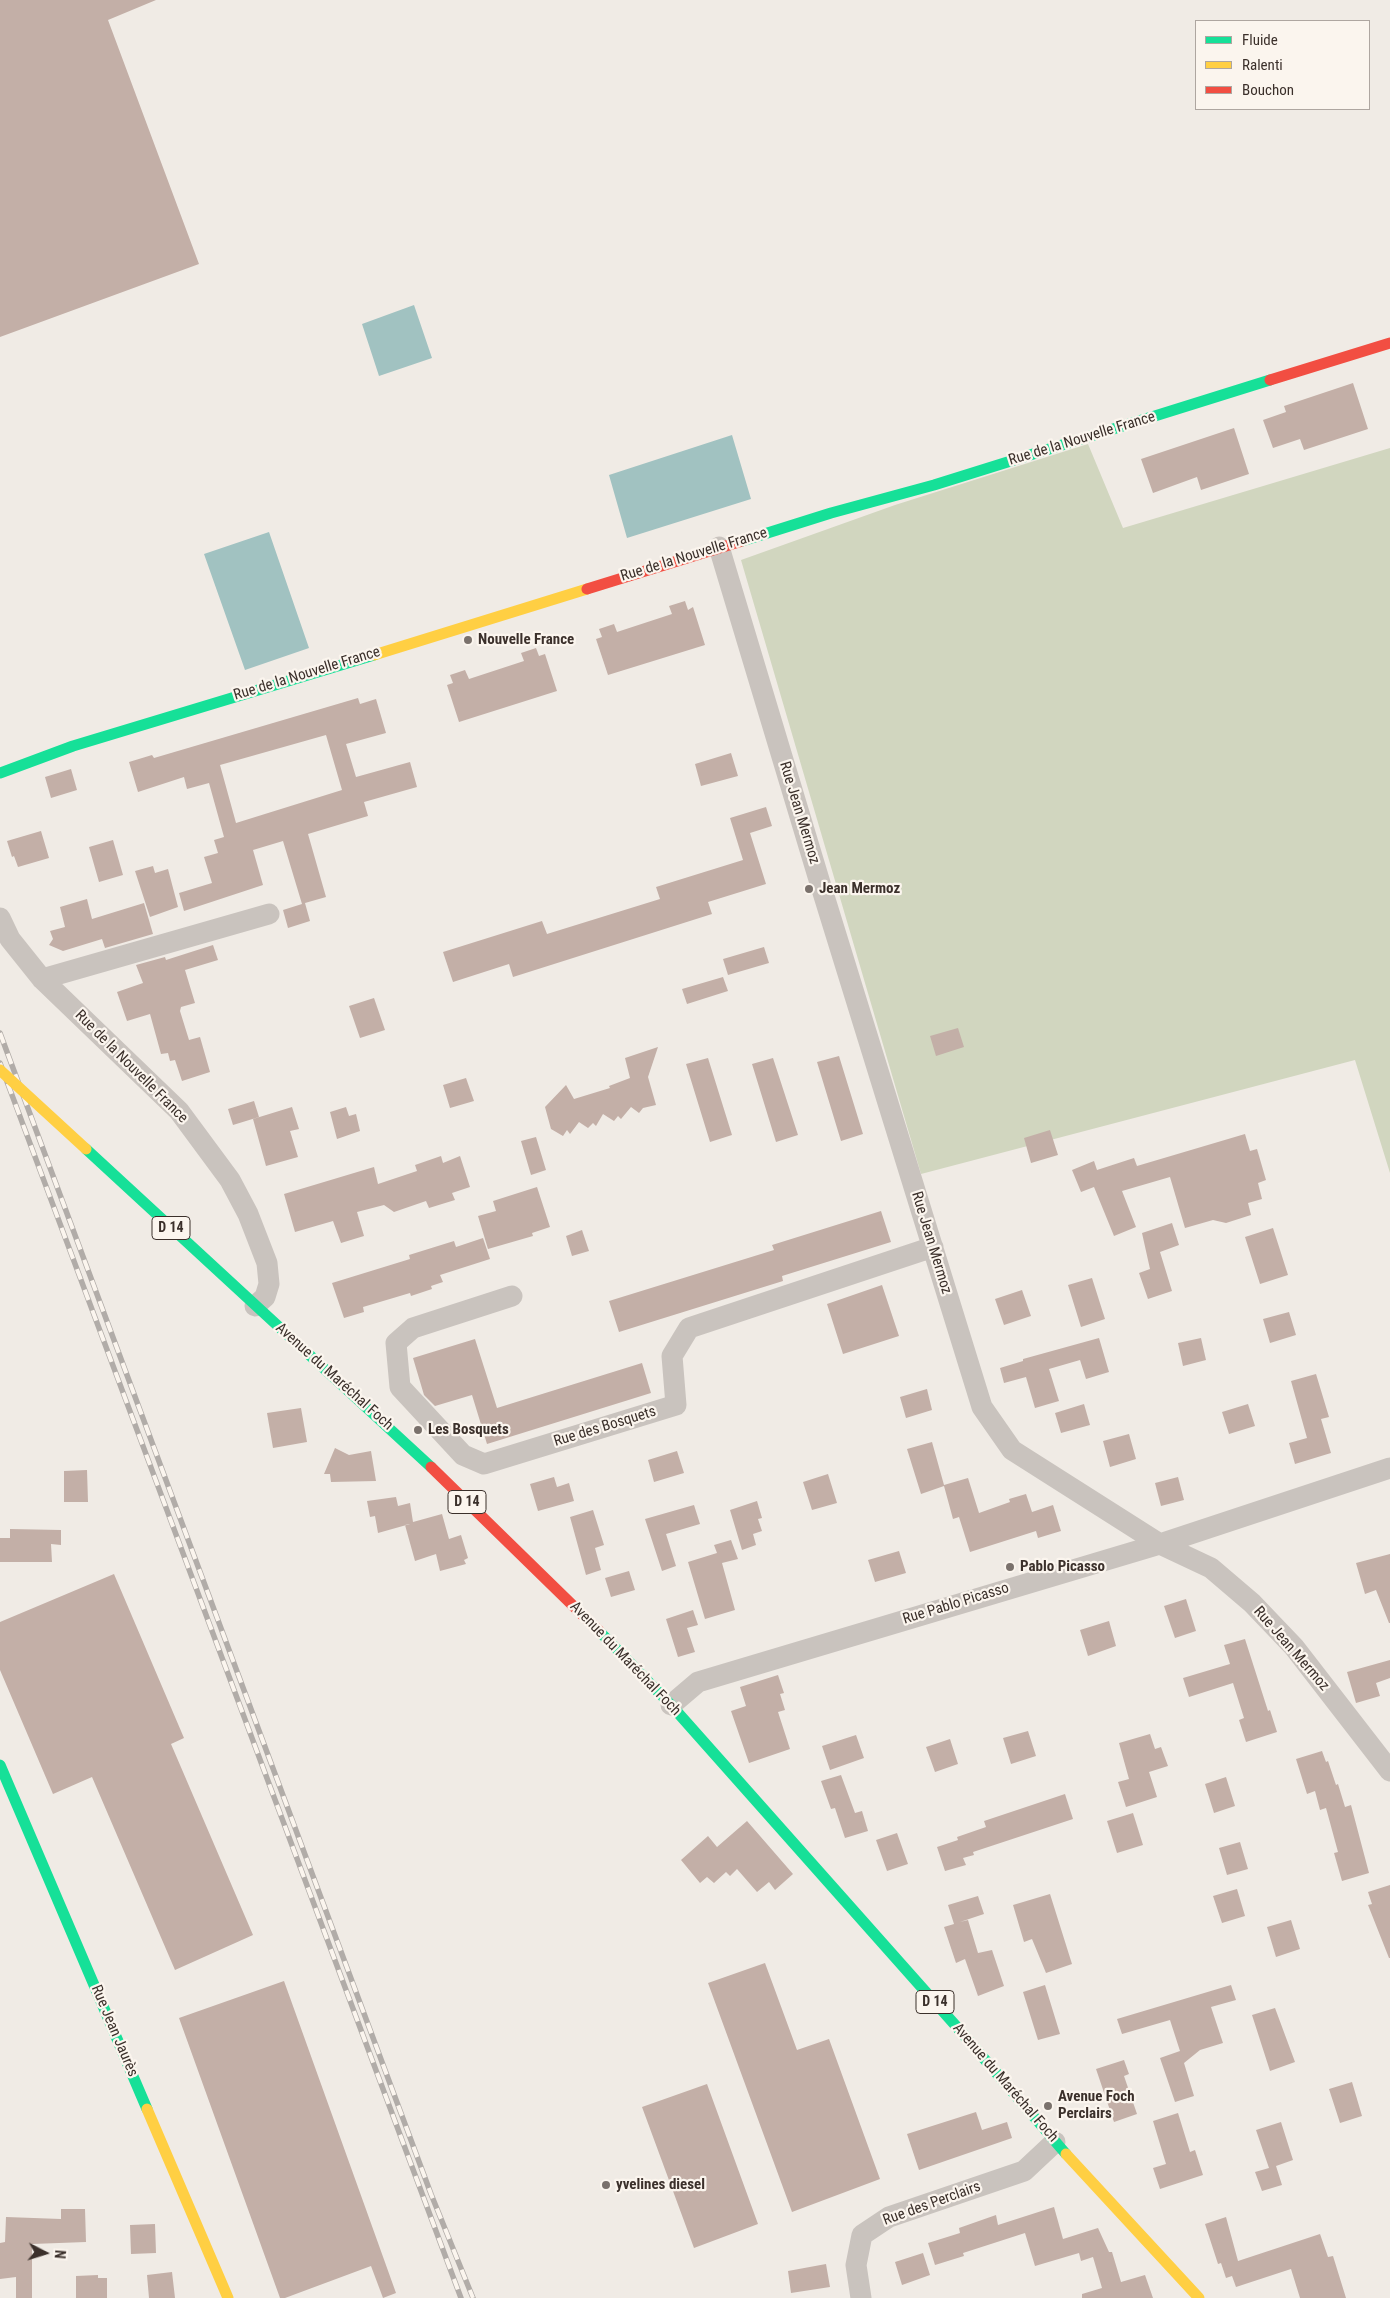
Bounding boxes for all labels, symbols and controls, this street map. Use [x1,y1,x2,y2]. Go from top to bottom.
legend [1195,20,1370,110]
text: Fluide [1242,31,1278,49]
text: Ralenti [1242,56,1283,74]
text: Bouchon [1242,81,1294,99]
street label: Rue de la Nouvelle France [1007,408,1157,470]
street label: Rue de la Nouvelle France [619,524,769,586]
place label: Nouvelle France [478,631,574,649]
marker: Nouvelle France [462,634,474,646]
street label: Rue de la Nouvelle France [232,643,382,705]
street label: Rue Jean Mermoz [775,760,823,866]
place label: Jean Mermoz [819,880,900,898]
marker: Jean Mermoz [803,883,815,895]
street label: Rue de la Nouvelle France [71,1007,191,1127]
street label: Rue Jean Mermoz [907,1190,955,1296]
road number: D 14 [152,1216,190,1240]
street label: Avenue du Maréchal Foch [272,1320,396,1434]
street label: Rue des Bosquets [552,1403,658,1451]
place label: Les Bosquets [428,1421,509,1439]
marker: Les Bosquets [412,1424,424,1436]
road number: D 14 [448,1490,486,1514]
place label: Pablo Picasso [1020,1558,1105,1576]
marker: Pablo Picasso [1004,1561,1016,1573]
street label: Rue Pablo Picasso [901,1579,1011,1629]
street label: Avenue du Maréchal Foch [566,1598,684,1720]
street label: Rue Jean Mermoz [1249,1603,1333,1695]
street label: Rue Jean Jaurès [87,1982,141,2080]
road number: D 14 [916,1990,954,2014]
street label: Avenue du Maréchal Foch [948,2020,1062,2146]
place label: Avenue Foch Perclairs [1058,2088,1135,2123]
marker: Avenue Foch Perclairs [1042,2100,1054,2112]
place label: yvelines diesel [616,2176,705,2194]
street label: Rue des Perclairs [881,2178,983,2230]
marker: yvelines diesel [600,2179,612,2191]
north arrow [20,2228,70,2278]
text: N [52,2249,68,2259]

